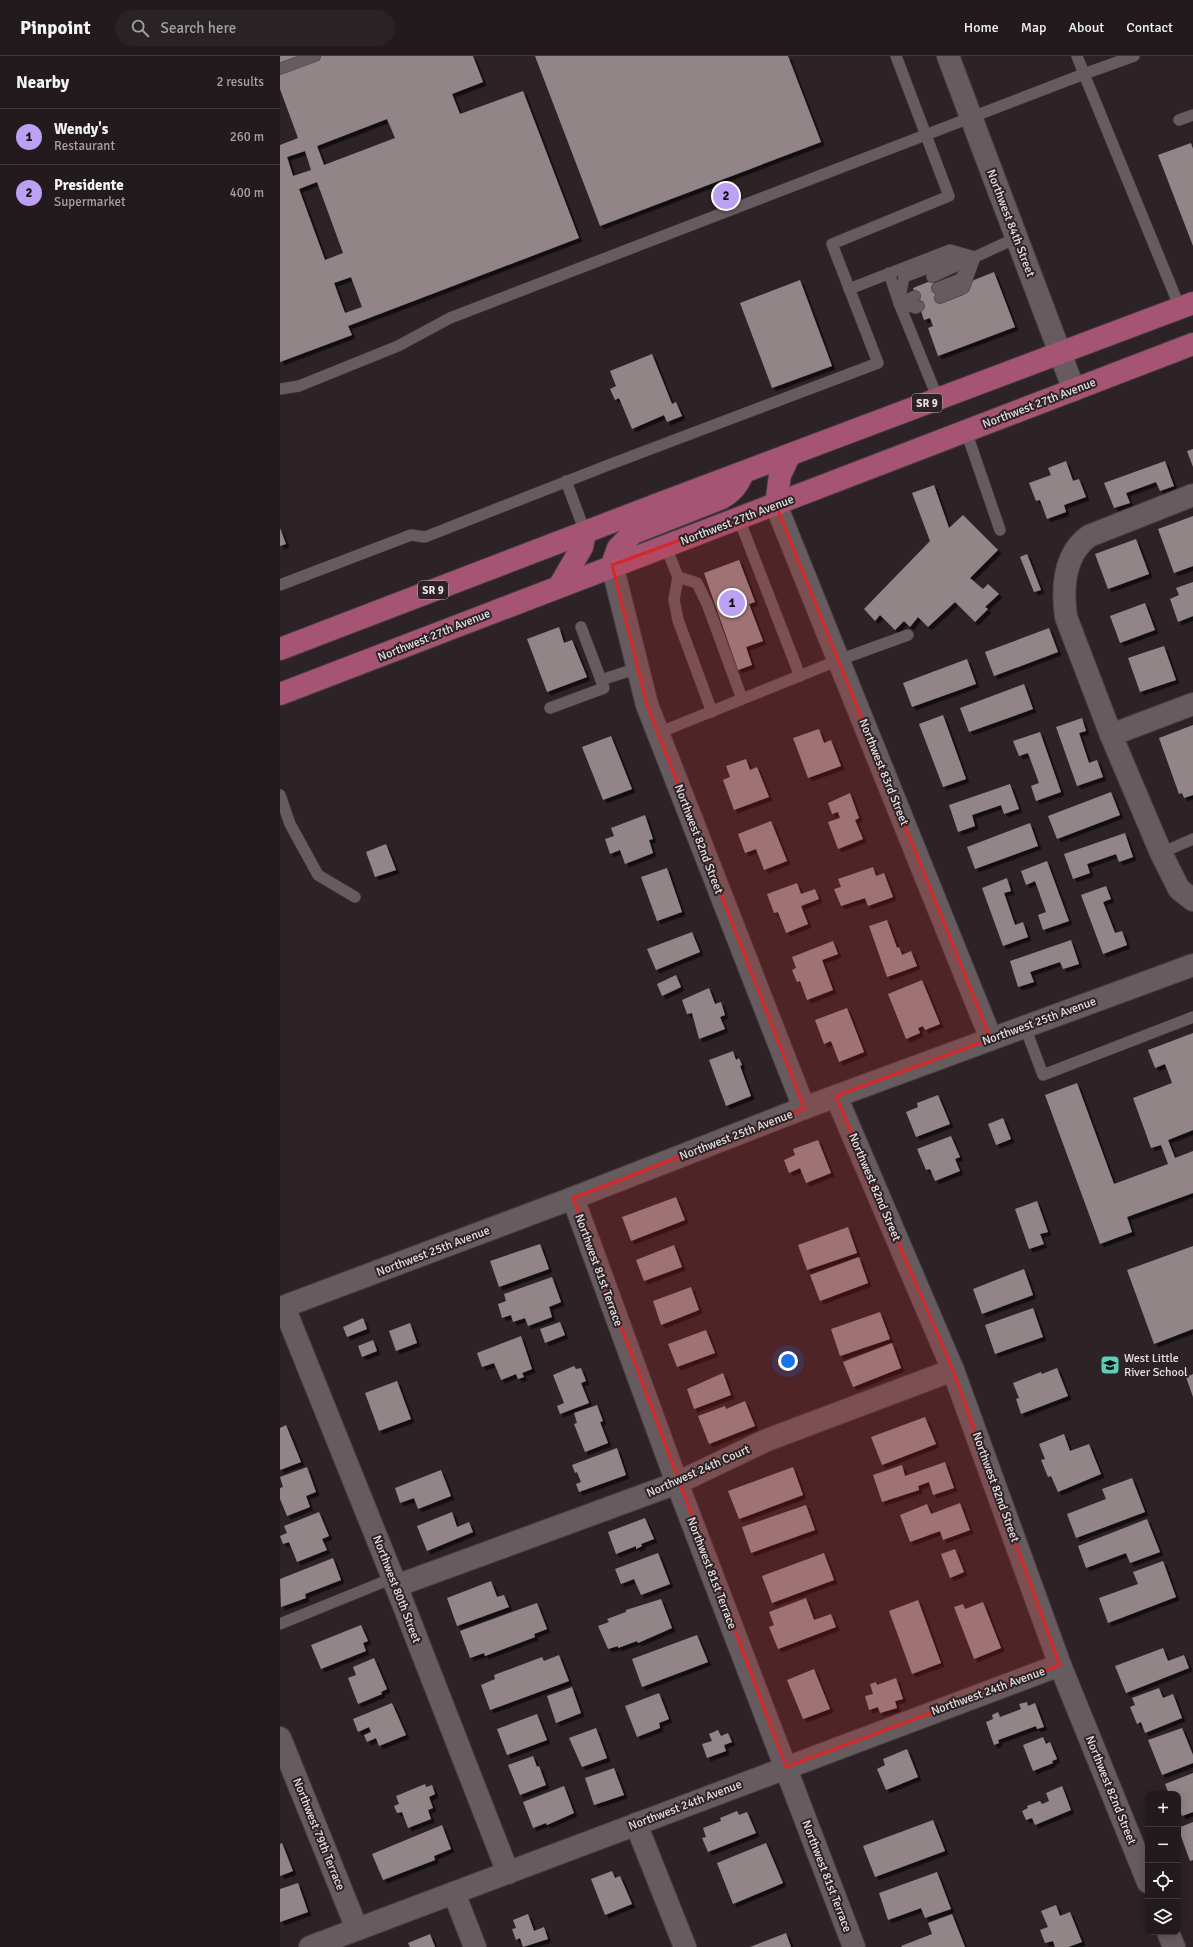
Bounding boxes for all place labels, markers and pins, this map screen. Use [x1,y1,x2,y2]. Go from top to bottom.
pin: 2 [713,181,739,211]
pin: 1 [719,588,745,618]
place label: West Little River School [1124,1351,1188,1380]
school or university icon: West Little River School [1099,1354,1121,1376]

